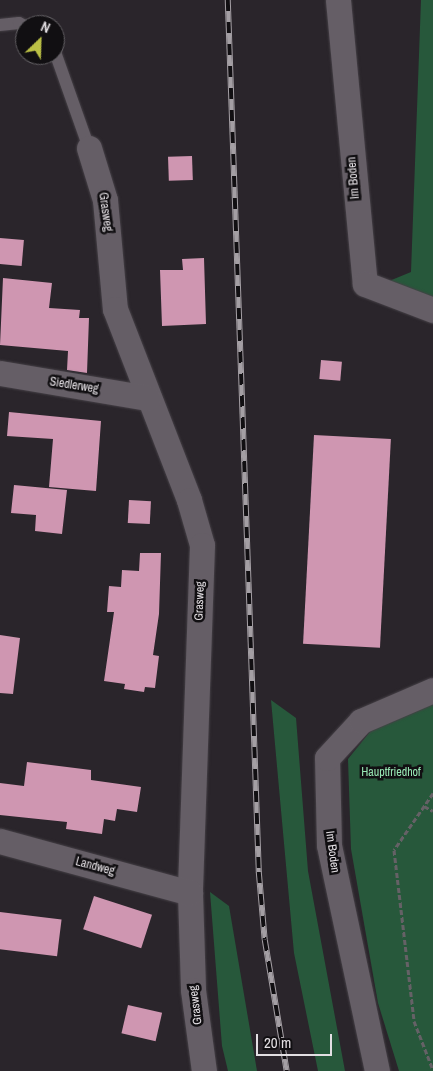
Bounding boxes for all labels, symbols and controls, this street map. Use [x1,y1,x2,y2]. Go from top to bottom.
north arrow [15,15,65,65]
text: N [38,17,53,37]
street label: Im Boden [345,156,363,200]
street label: Grasweg [95,192,115,232]
street label: Siedlerweg [49,375,99,397]
street label: Grasweg [192,581,208,621]
park label: Hauptfriedhof [361,766,421,780]
street label: Im Boden [322,830,342,874]
street label: Landweg [74,855,116,879]
street label: Grasweg [186,985,206,1025]
scale bar [258,1024,334,1056]
text: 20 m [264,1032,291,1053]

